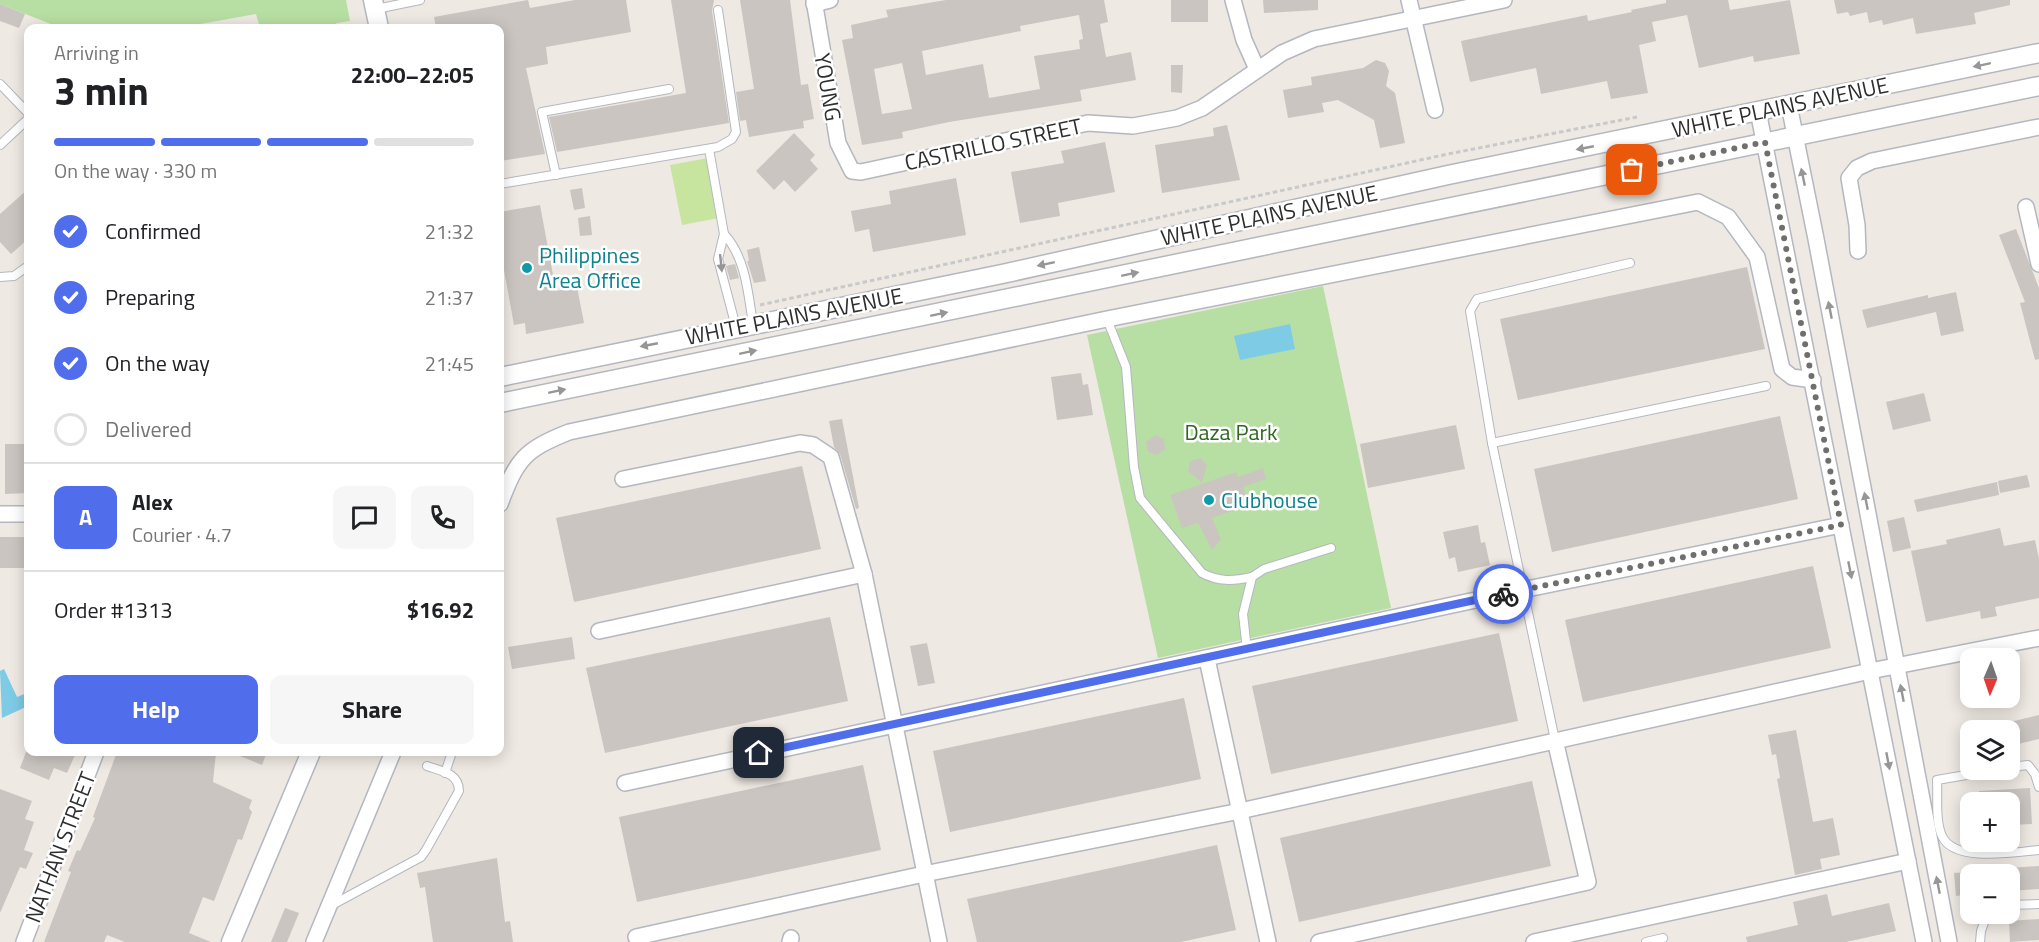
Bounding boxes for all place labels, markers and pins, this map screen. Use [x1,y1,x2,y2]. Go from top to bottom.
pin [1606,144,1657,195]
place label: Philippines Area Office [539,238,641,297]
marker: Philippines Area Office [520,261,534,275]
place label: Clubhouse [1221,483,1318,517]
marker: Clubhouse [1202,493,1216,507]
pin [733,727,784,778]

